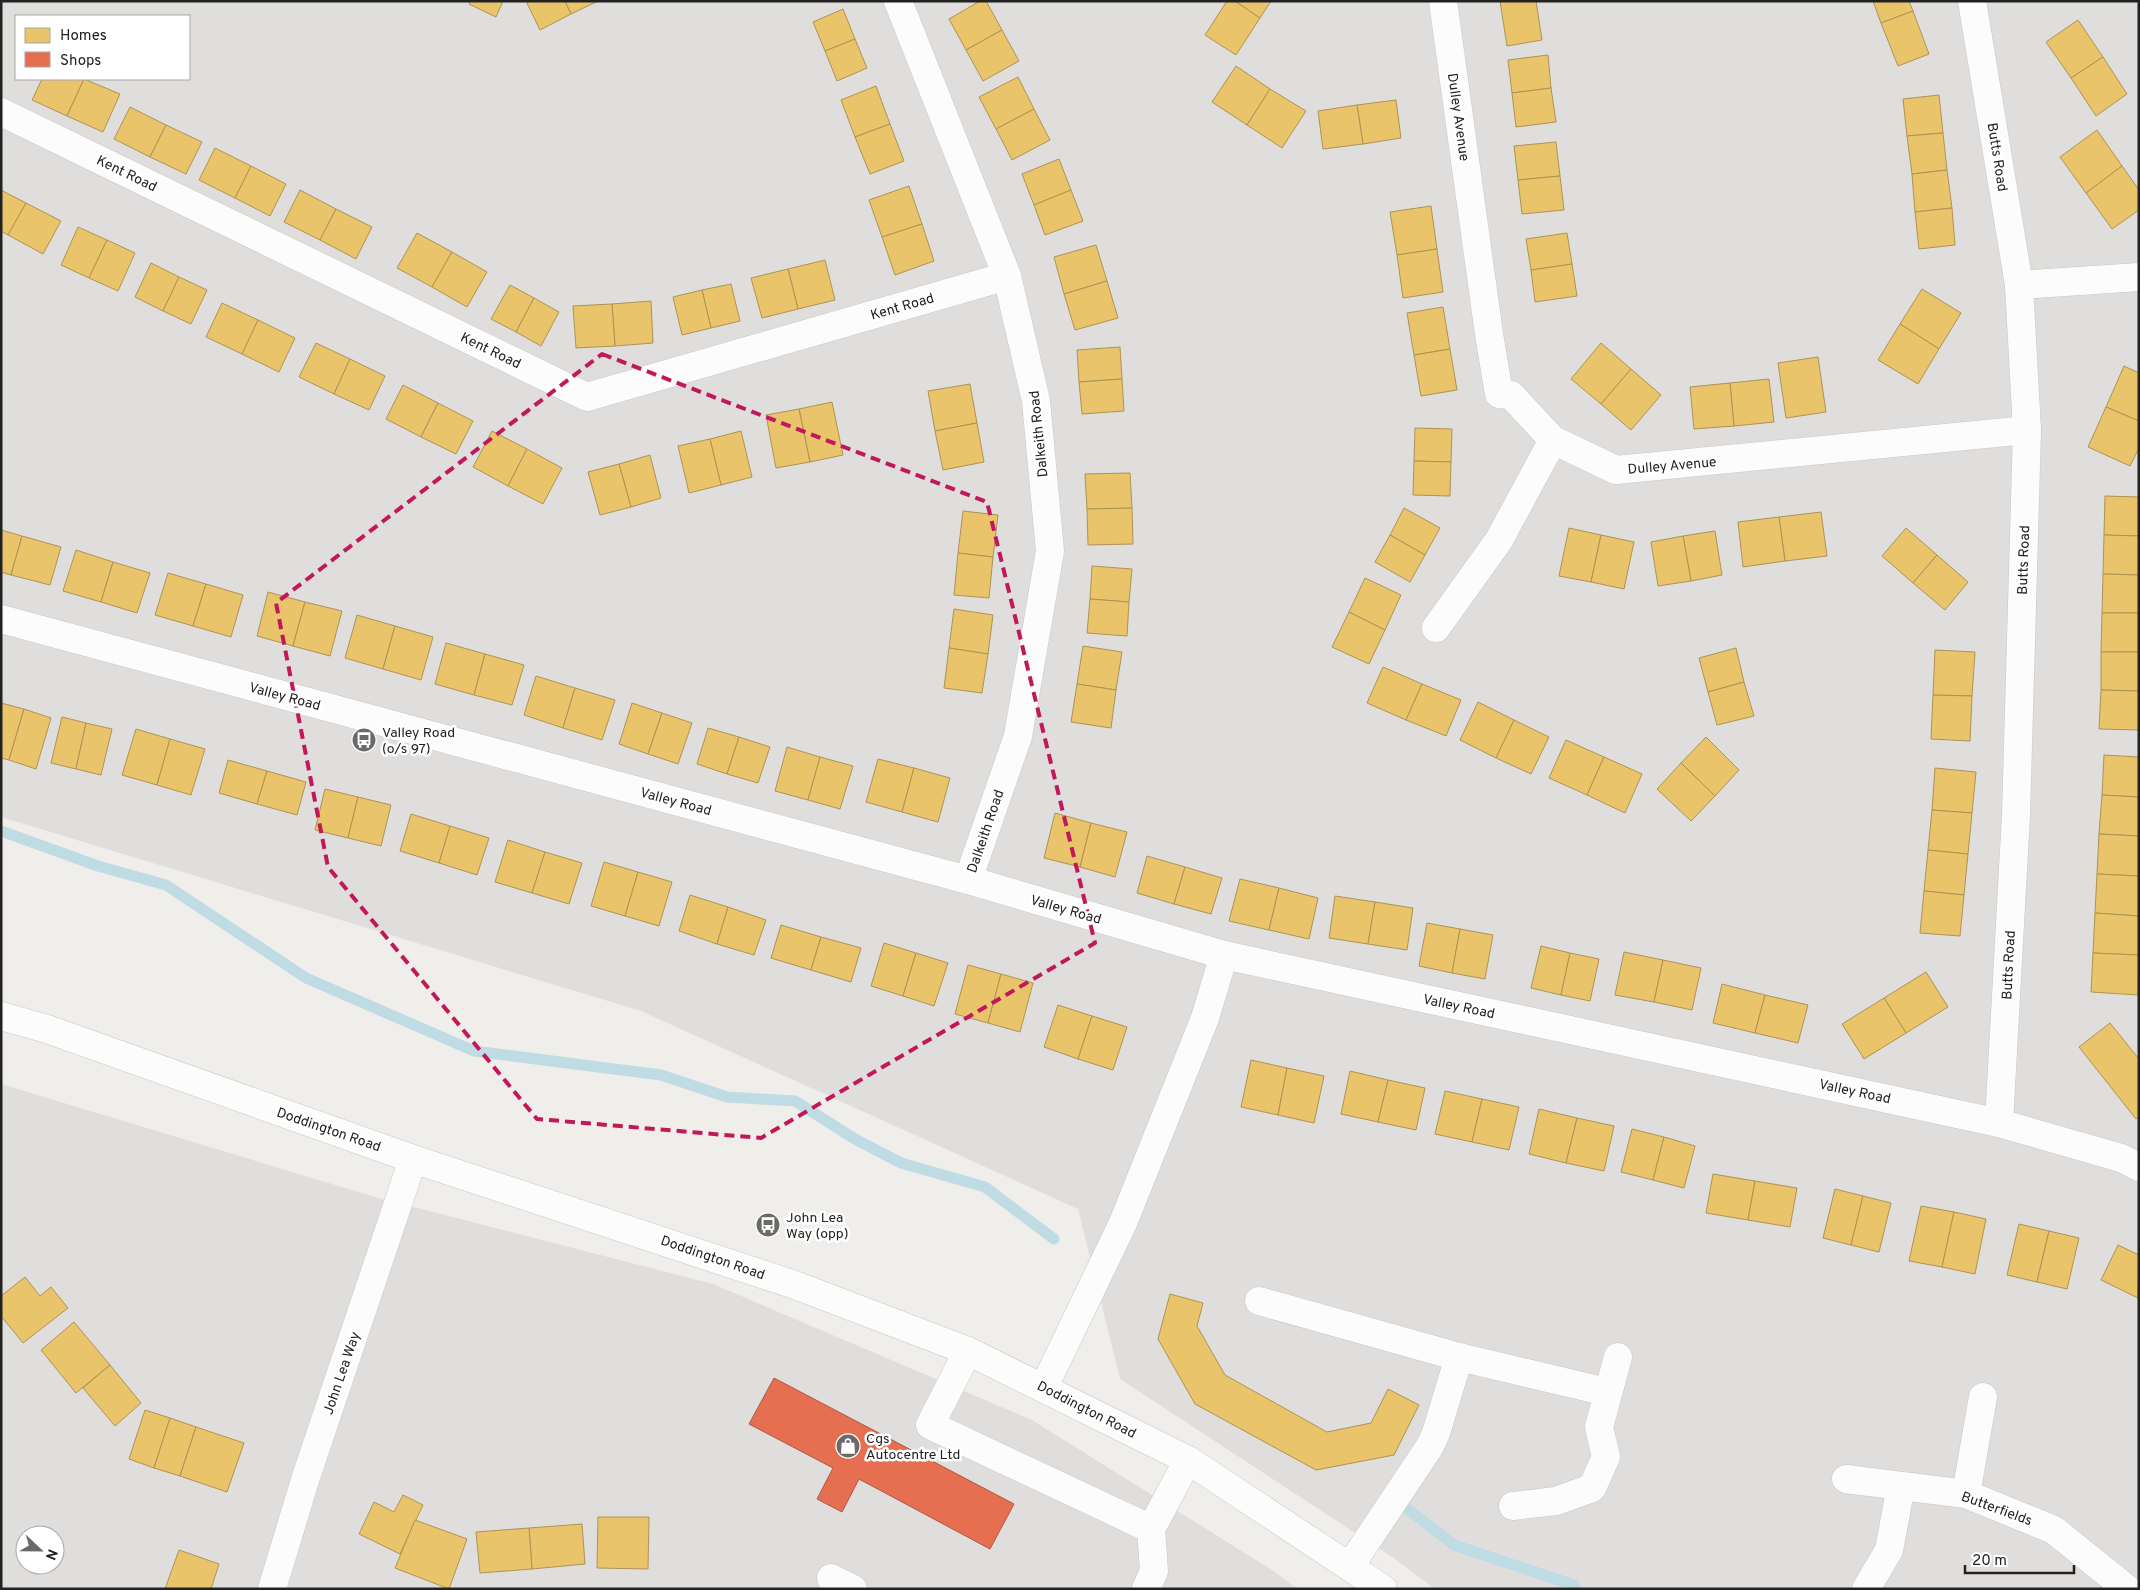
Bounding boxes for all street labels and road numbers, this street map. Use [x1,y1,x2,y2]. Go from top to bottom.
street label: Dulley Avenue [1443,72,1472,162]
street label: Butts Road [1983,122,2010,193]
street label: Kent Road [93,152,159,196]
street label: Kent Road [869,290,936,325]
street label: Kent Road [457,329,523,373]
street label: Dalkeith Road [1026,390,1052,478]
street label: Dulley Avenue [1627,454,1717,479]
street label: Butts Road [2015,525,2034,595]
street label: Valley Road [247,680,322,715]
street label: Valley Road [638,785,713,820]
street label: Dalkeith Road [964,788,1009,875]
street label: Valley Road [1028,892,1103,929]
street label: Butts Road [1999,930,2020,1000]
street label: Valley Road [1421,992,1496,1023]
street label: Valley Road [1817,1077,1892,1108]
street label: Doddington Road [274,1105,383,1156]
street label: Doddington Road [658,1233,767,1284]
street label: John Lea Way [320,1330,365,1417]
street label: Doddington Road [1034,1378,1139,1443]
street label: Butterfields [1959,1489,2034,1530]

